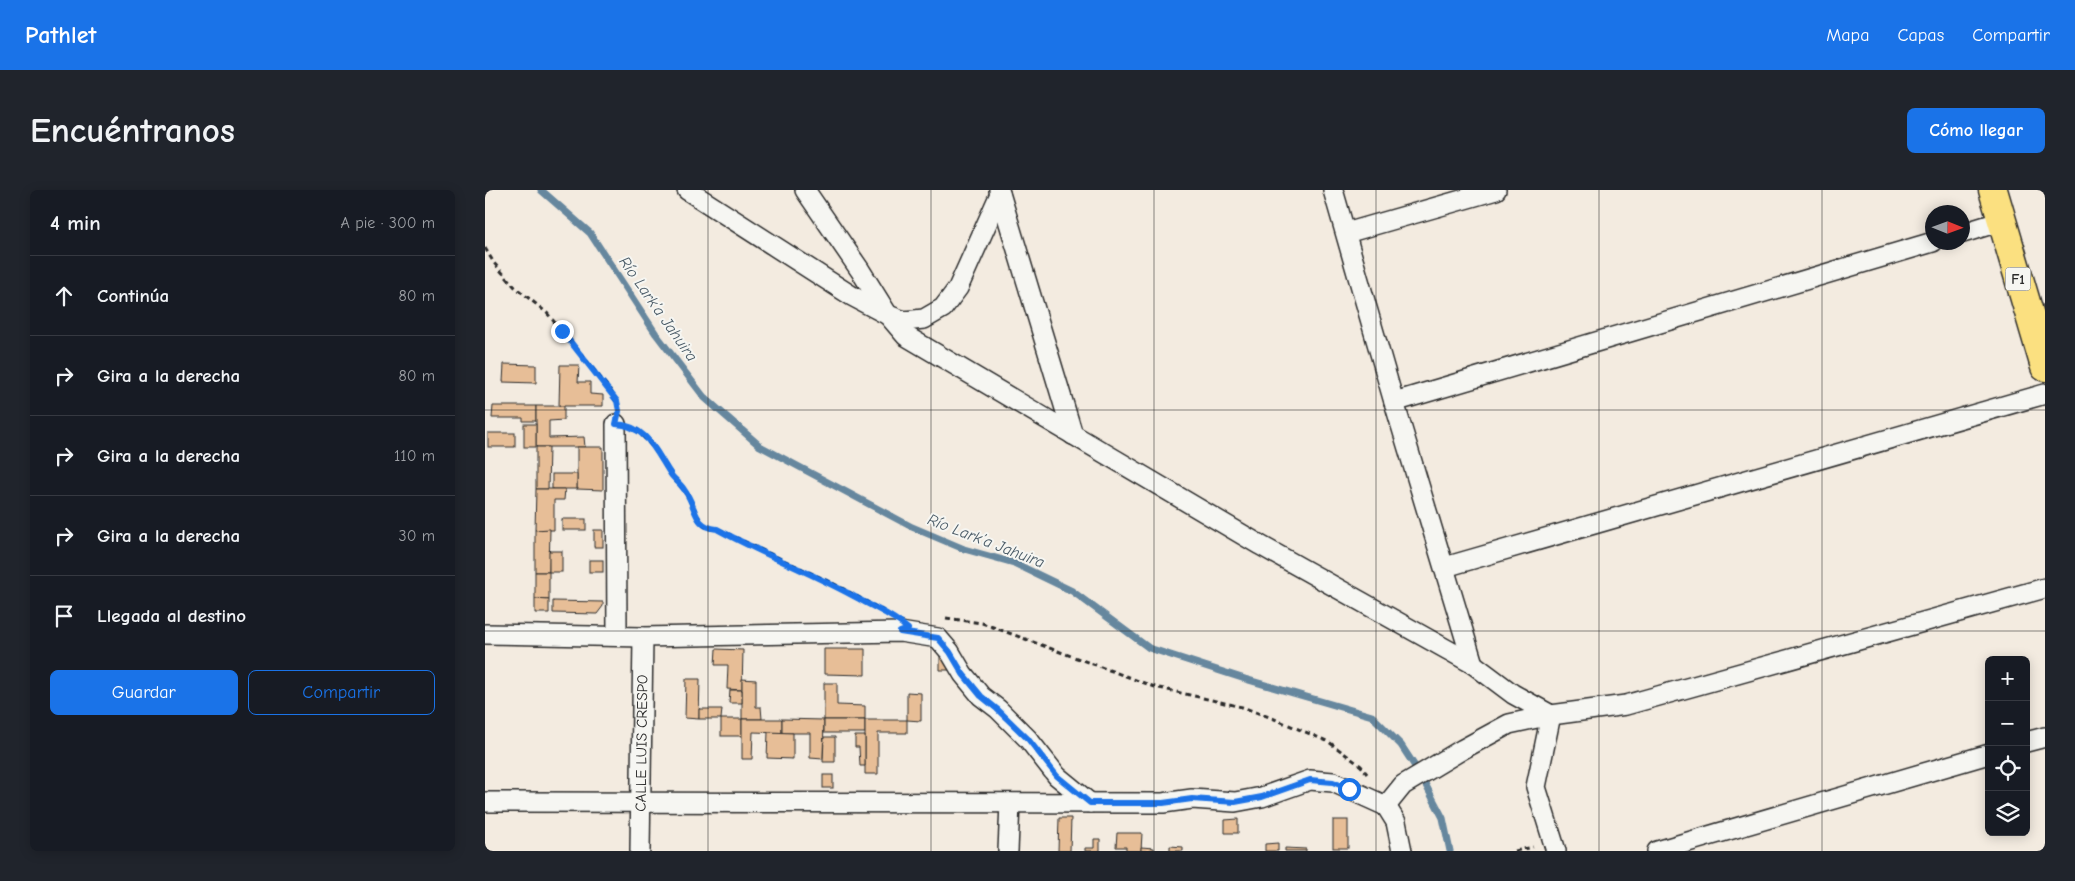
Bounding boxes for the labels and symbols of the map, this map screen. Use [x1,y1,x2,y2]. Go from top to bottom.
north arrow [1925,205,1970,250]
water label: Río Lark’a Jahuira [615,253,701,365]
road number: F1 [2005,268,2031,290]
route end [551,320,574,343]
water label: Río Lark’a Jahuira [925,510,1047,572]
street label: CALLE LUIS CRESPO [632,674,651,812]
route start [1338,778,1361,801]

